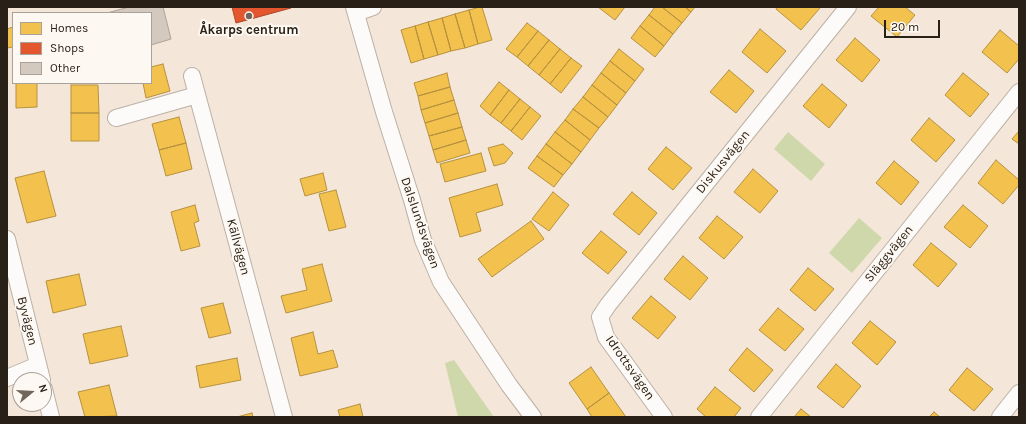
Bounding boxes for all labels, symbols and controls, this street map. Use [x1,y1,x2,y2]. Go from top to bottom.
marker: Åkarps centrum [244,11,254,21]
legend [12,12,152,84]
scale bar [886,12,942,38]
text: 20 m [891,20,919,34]
text: Homes [50,21,88,35]
place label: Åkarps centrum [199,22,299,38]
text: Shops [50,41,84,55]
text: Other [50,61,80,75]
street label: Diskusvägen [693,127,753,197]
street label: Dalslundsvägen [397,175,443,271]
street label: Källvägen [223,217,253,277]
street label: Släggvägen [861,222,917,286]
street label: Byvägen [13,295,41,347]
street label: Idrottsvägen [602,333,658,403]
north arrow [12,372,52,412]
text: N [36,383,50,394]

